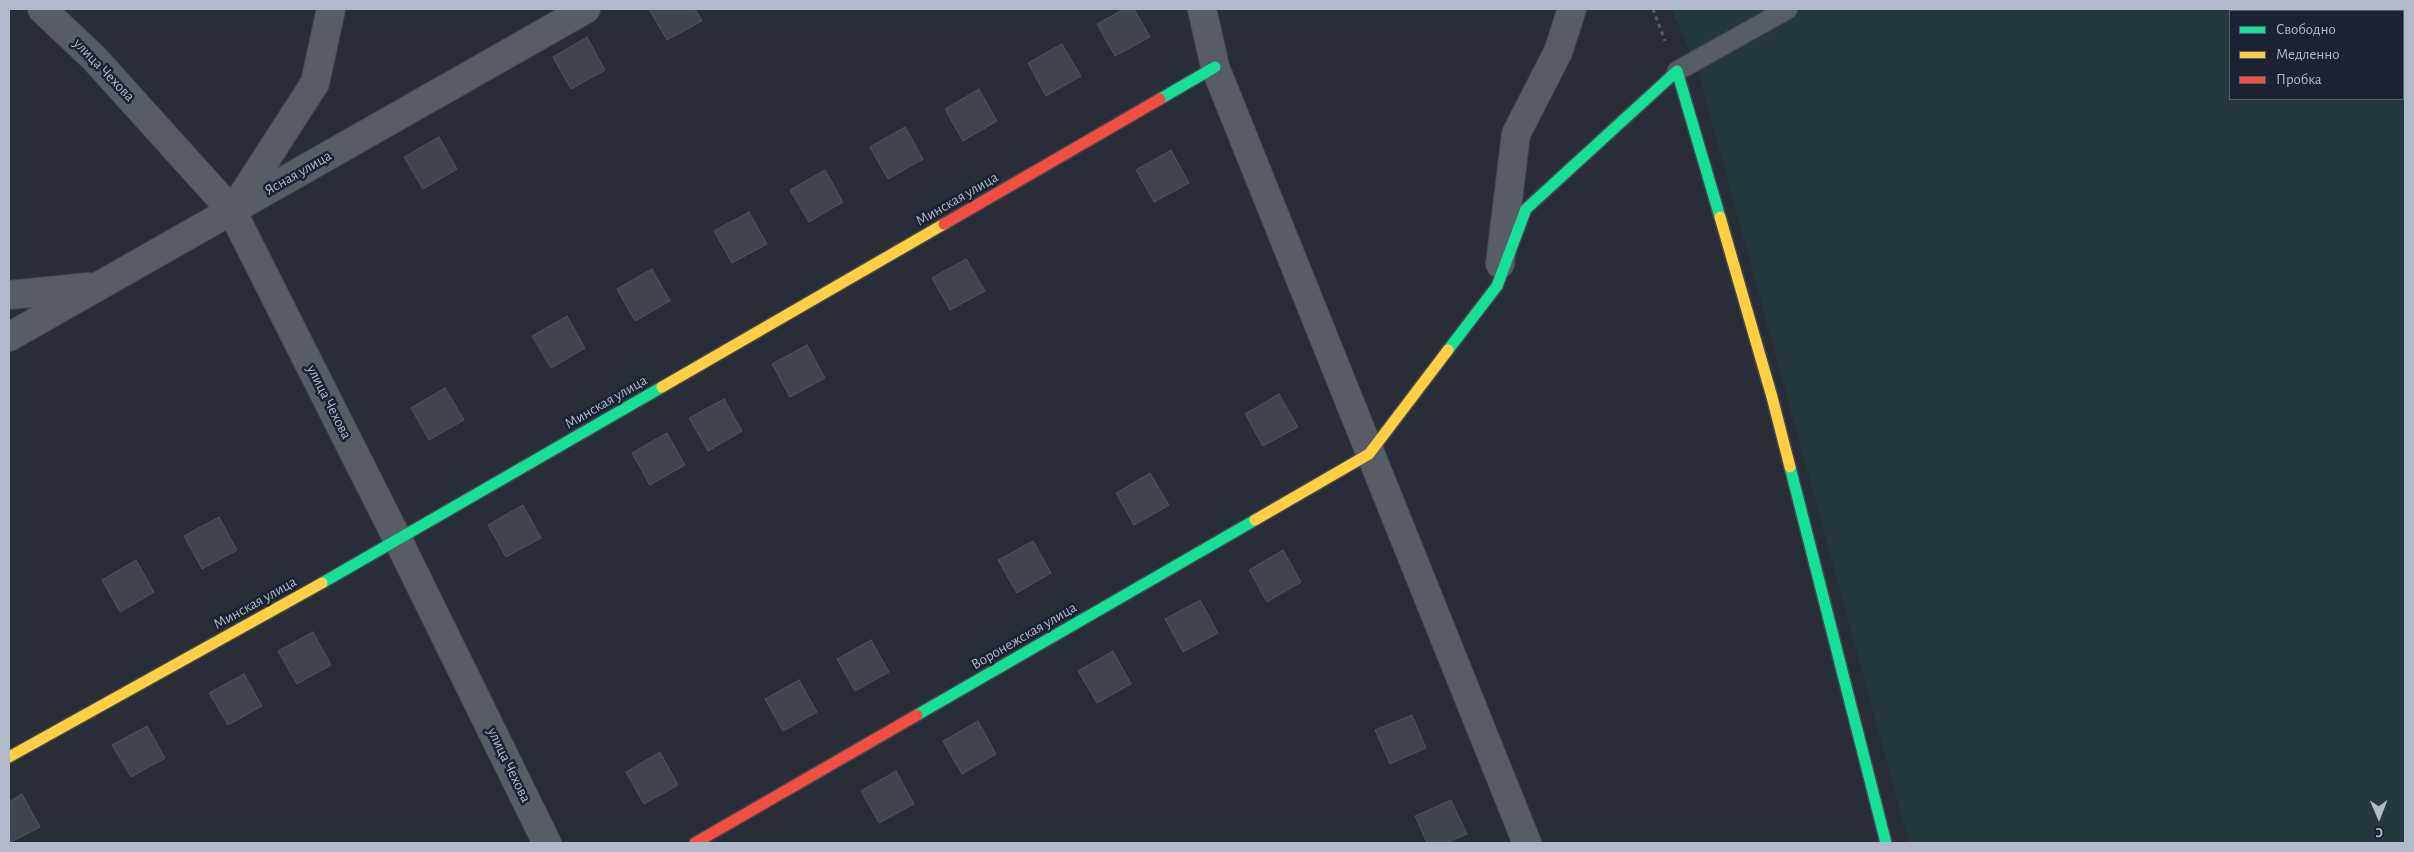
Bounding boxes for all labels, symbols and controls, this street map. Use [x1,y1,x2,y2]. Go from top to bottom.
legend [2229,10,2404,100]
text: Свободно [2276,22,2336,37]
street label: улица Чехова [69,35,139,105]
text: Медленно [2276,47,2340,62]
text: Пробка [2276,72,2322,87]
street label: Ясная улица [261,147,335,199]
street label: Минская улица [913,168,1001,230]
street label: улица Чехова [303,362,355,442]
street label: Минская улица [562,371,650,433]
street label: Минская улица [210,573,300,633]
street label: Воронежская улица [968,598,1080,674]
street label: улица Чехова [483,725,535,805]
north arrow [2354,792,2404,842]
text: С [2375,825,2383,839]

